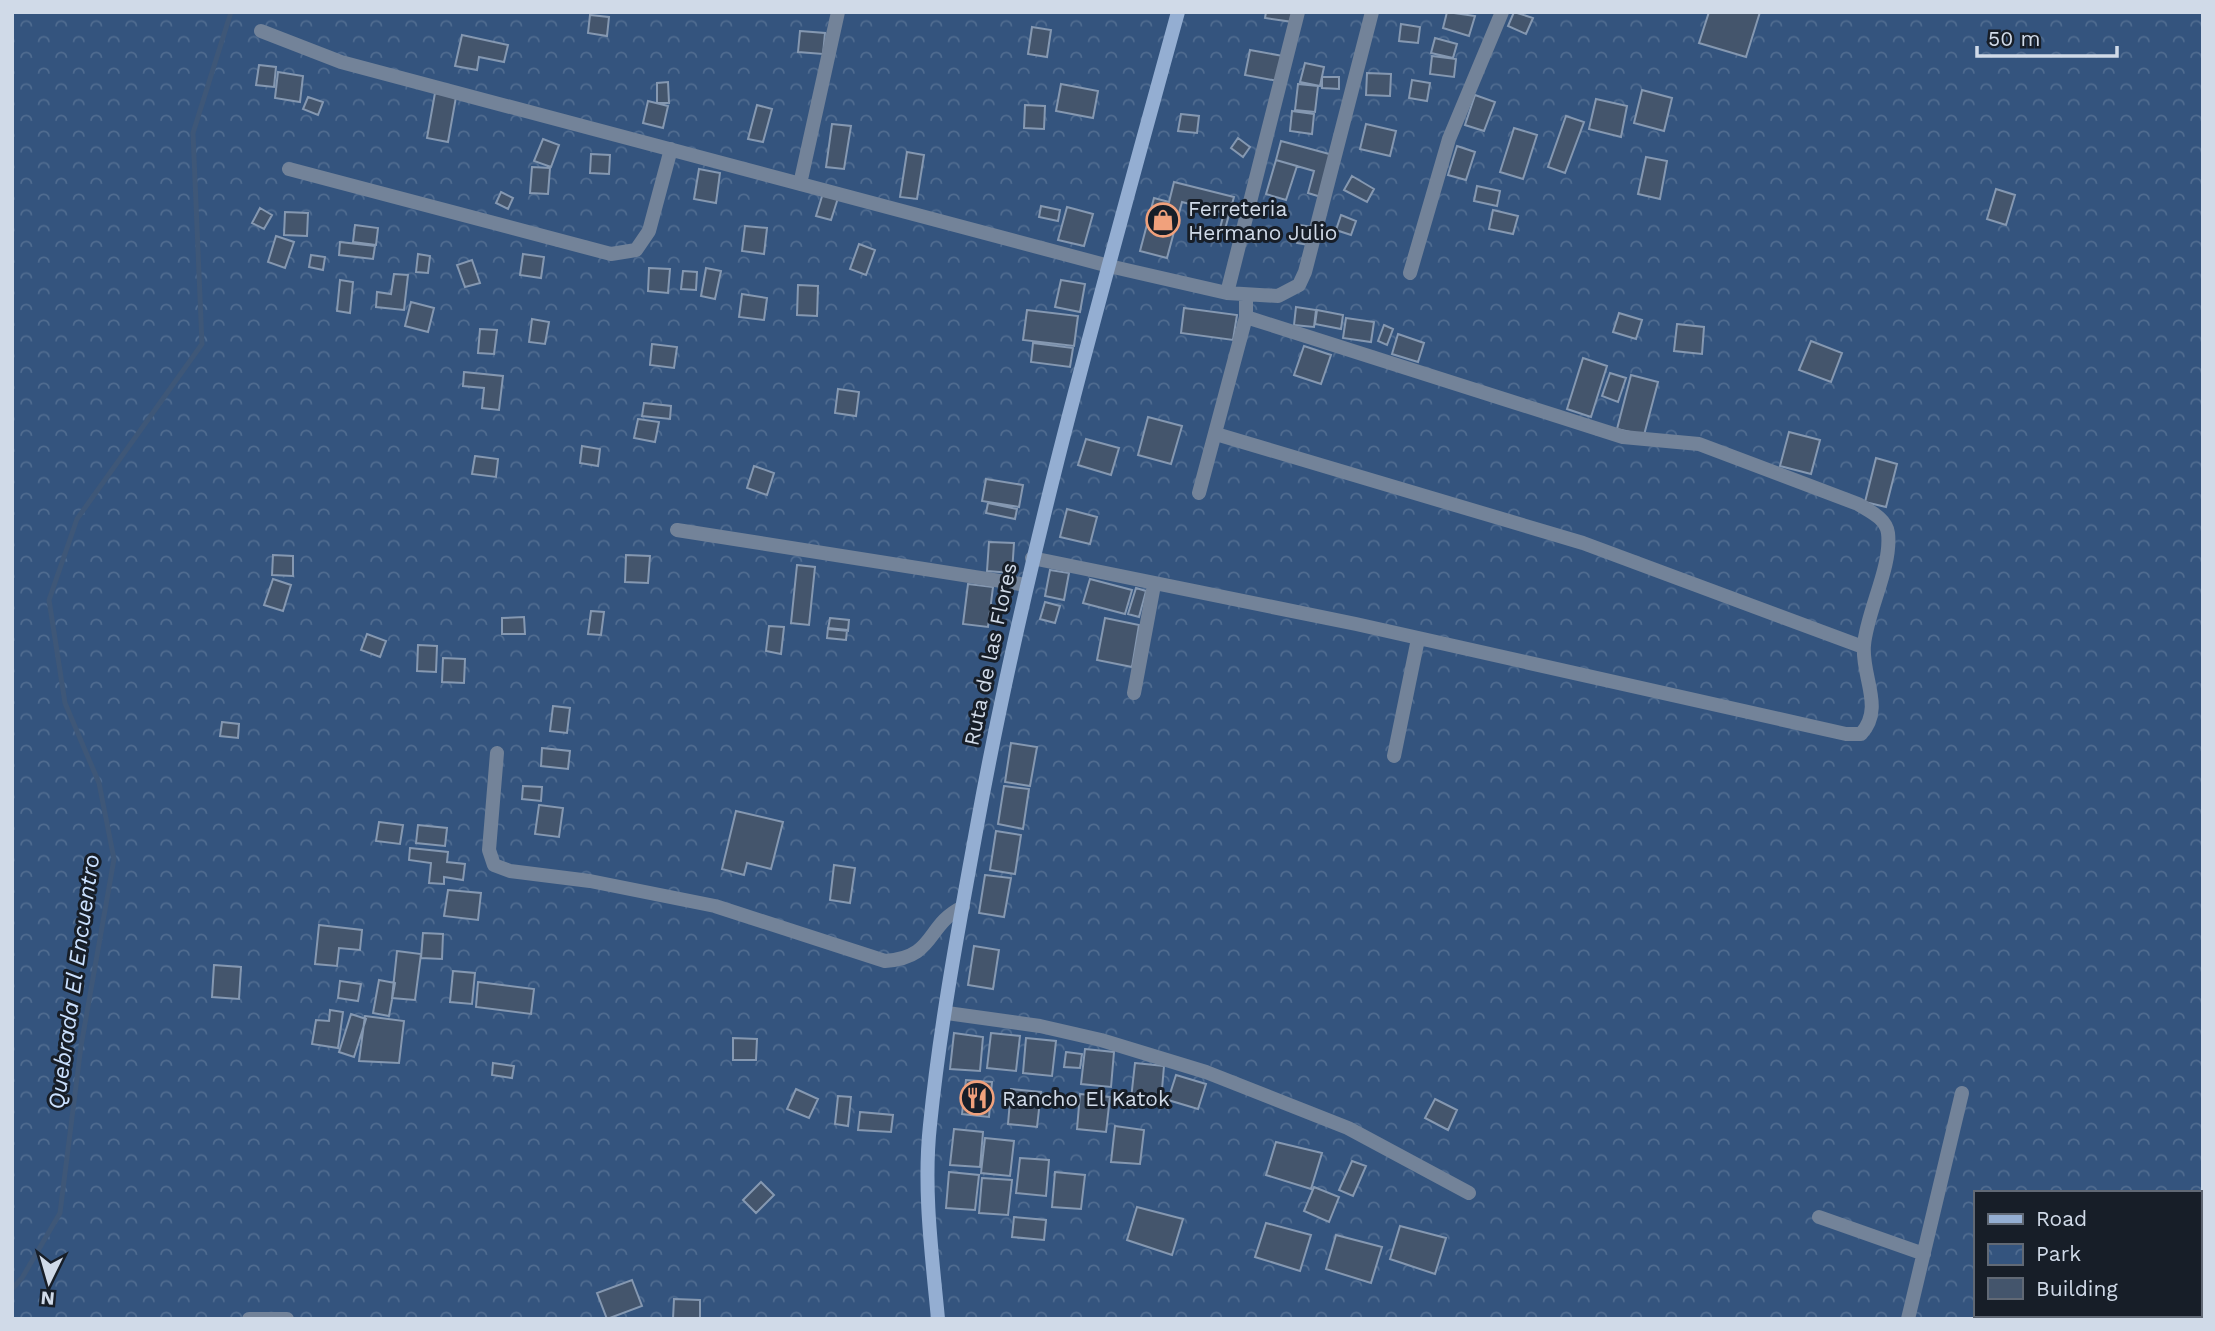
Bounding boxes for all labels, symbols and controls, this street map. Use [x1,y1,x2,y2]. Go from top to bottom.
scale bar [1977,14,2117,58]
text: 50 m [1988,26,2040,51]
place label: Ferreteria Hermano Julio [1188,196,1337,245]
shop icon: Ferreteria Hermano Julio [1144,201,1182,239]
street label: Ruta de las Flores [958,560,1022,748]
water label: Quebrada El Encuentro [43,853,105,1111]
restaurant icon: Rancho El Katok [958,1079,996,1117]
place label: Rancho El Katok [1002,1086,1170,1111]
legend [1974,1191,2201,1317]
text: Road [2036,1206,2087,1231]
text: Park [2036,1241,2081,1266]
north arrow [14,1247,84,1317]
text: Building [2036,1276,2118,1301]
text: N [40,1286,56,1311]

